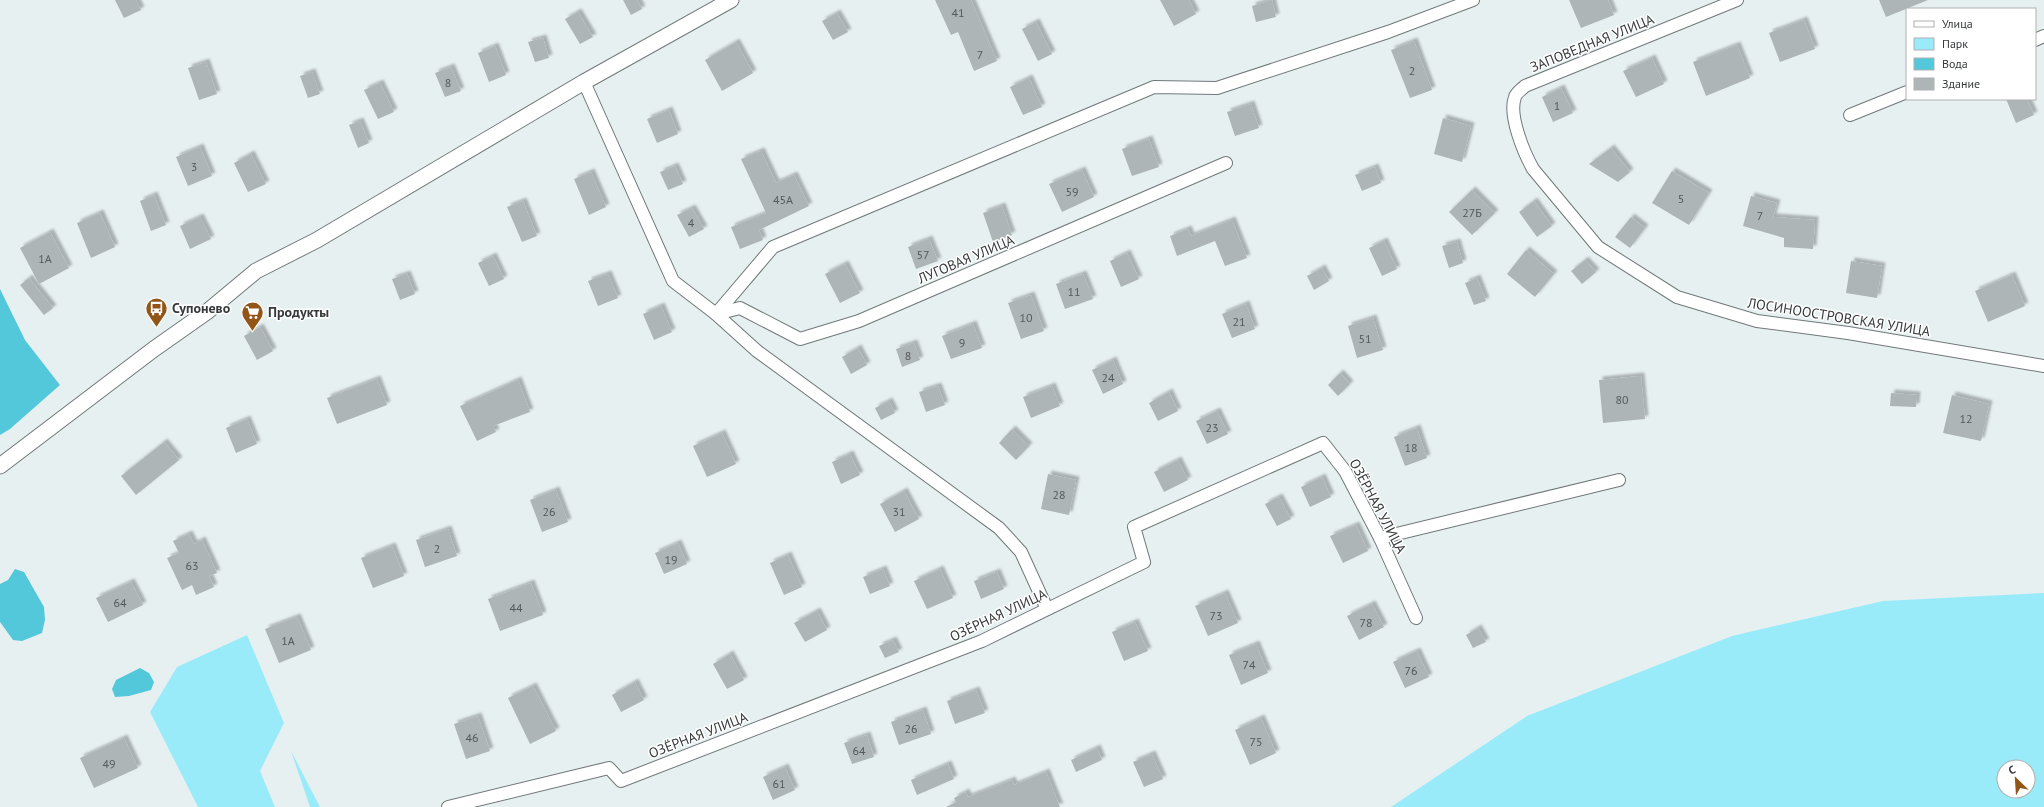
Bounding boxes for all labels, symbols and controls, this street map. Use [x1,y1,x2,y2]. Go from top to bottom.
house number: 41 [951,5,965,20]
legend [1906,8,2036,100]
street label: ЗАПОВЕДНАЯ УЛИЦА [1527,10,1657,76]
text: Улица [1942,16,1973,31]
text: Парк [1942,36,1968,51]
house number: 7 [977,47,983,62]
text: Вода [1942,56,1968,71]
house number: 2 [1409,63,1415,78]
house number: 8 [445,75,451,90]
text: Здание [1942,76,1980,91]
house number: 1 [1554,98,1560,113]
house number: 3 [191,159,197,174]
house number: 59 [1065,184,1079,199]
house number: 5 [1678,191,1684,206]
house number: 45А [773,192,793,207]
house number: 27Б [1462,205,1482,220]
house number: 7 [1757,208,1763,223]
house number: 4 [688,215,695,230]
street label: ЛУГОВАЯ УЛИЦА [914,230,1018,288]
house number: 57 [916,247,930,262]
house number: 1А [38,251,52,266]
house number: 11 [1067,284,1081,299]
street label: ЛОСИНООСТРОВСКАЯ УЛИЦА [1745,294,1932,340]
bus stop icon: Супонево [143,295,169,328]
place label: Супонево [172,299,231,317]
supermarket icon: Продукты [239,299,265,332]
place label: Продукты [268,303,329,321]
house number: 10 [1019,310,1033,325]
house number: 21 [1232,314,1246,329]
house number: 51 [1358,331,1372,346]
house number: 9 [959,335,965,350]
house number: 8 [905,348,911,363]
house number: 24 [1101,370,1115,385]
house number: 80 [1615,392,1629,407]
house number: 12 [1959,411,1973,426]
house number: 23 [1205,420,1219,435]
house number: 18 [1404,440,1418,455]
street label: ОЗЁРНАЯ УЛИЦА [1345,456,1411,557]
house number: 28 [1052,487,1066,502]
house number: 26 [542,504,556,519]
house number: 31 [892,504,906,519]
house number: 2 [434,541,440,556]
house number: 19 [664,552,678,567]
house number: 63 [185,558,199,573]
street label: ОЗЁРНАЯ УЛИЦА [947,584,1050,645]
house number: 64 [113,595,127,610]
house number: 44 [509,600,523,615]
house number: 73 [1209,608,1223,623]
house number: 78 [1359,615,1373,630]
house number: 1А [281,633,295,648]
house number: 74 [1242,657,1256,672]
house number: 76 [1404,663,1418,678]
street label: ОЗЁРНАЯ УЛИЦА [646,708,751,762]
house number: 26 [904,721,918,736]
house number: 46 [465,730,479,745]
house number: 75 [1249,734,1263,749]
house number: 64 [852,743,866,758]
house number: 49 [102,756,116,771]
north arrow [1996,759,2036,799]
text: С [2006,762,2018,778]
house number: 61 [772,776,786,791]

